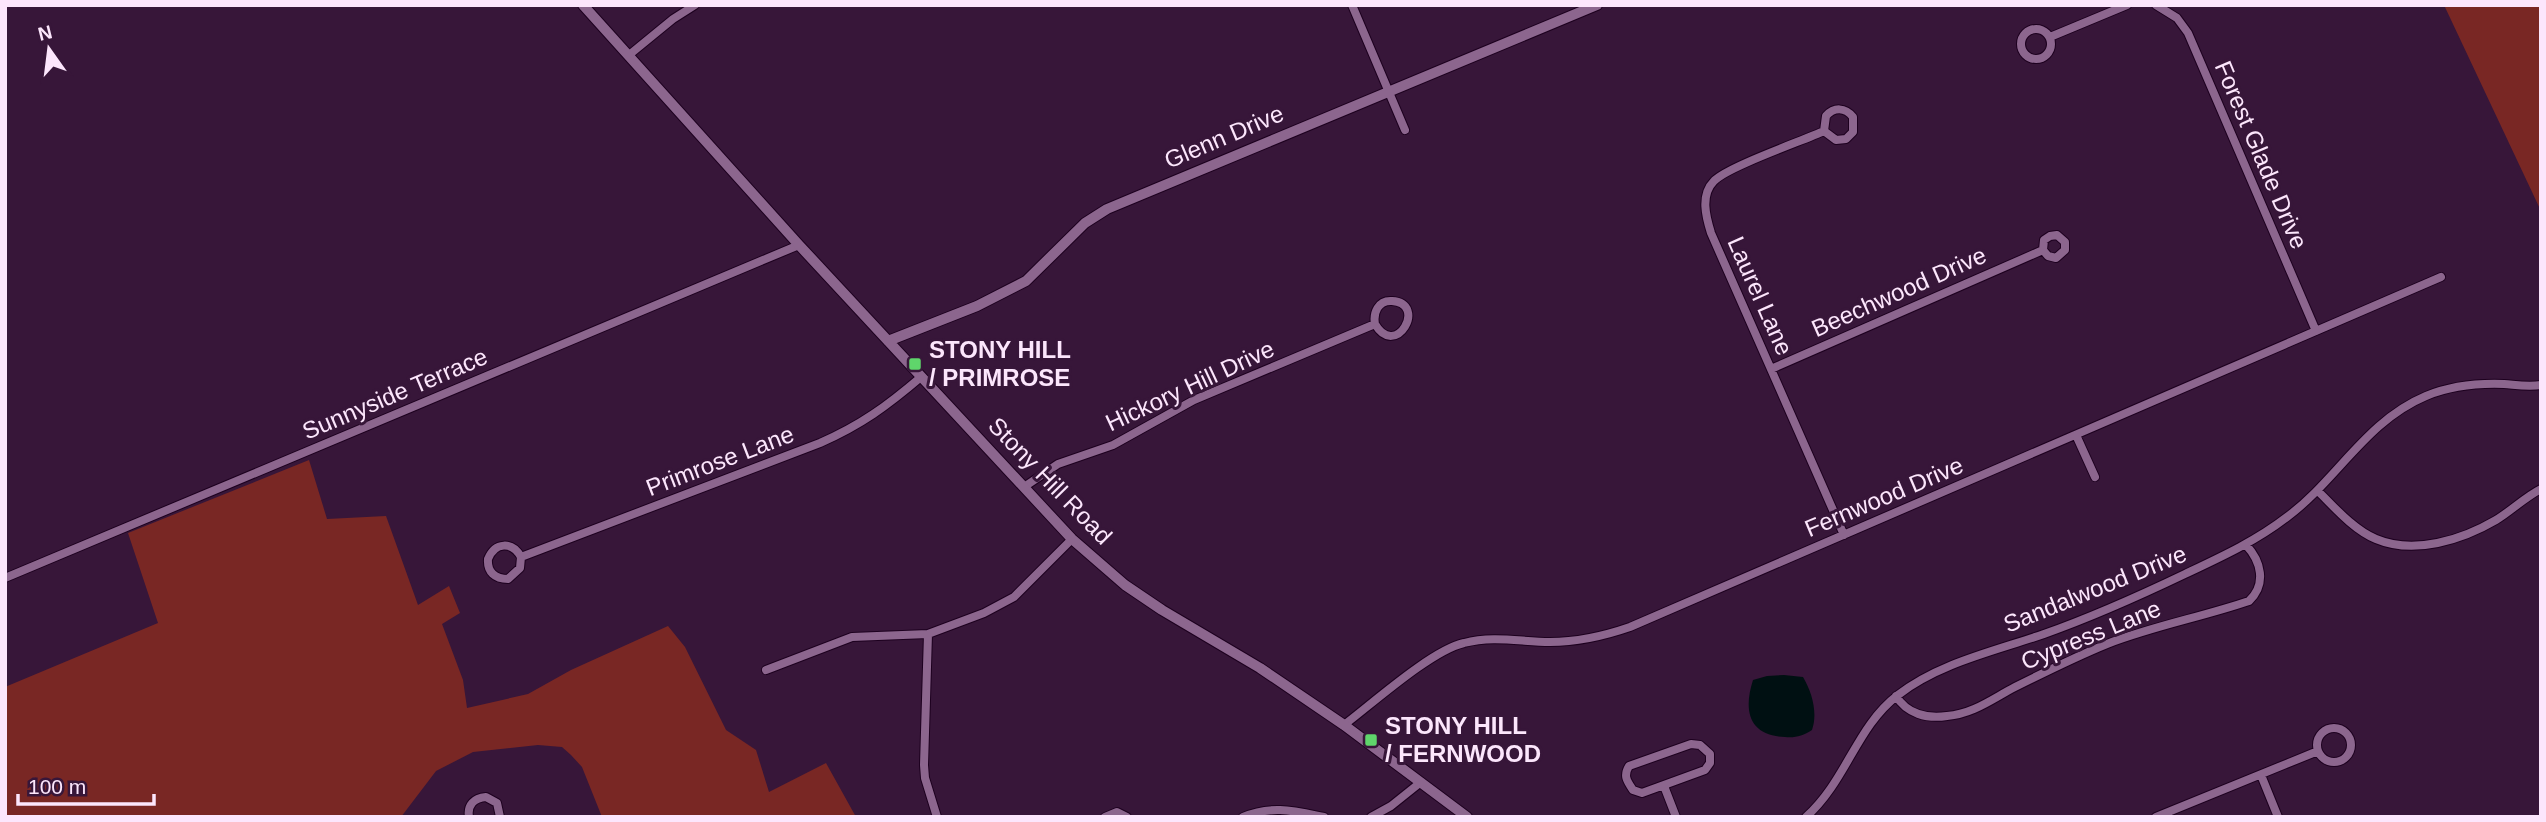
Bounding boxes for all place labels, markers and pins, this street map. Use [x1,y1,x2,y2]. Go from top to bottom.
place label: STONY HILL / PRIMROSE [929,336,1071,391]
marker: STONY HILL / PRIMROSE [907,356,923,372]
place label: STONY HILL / FERNWOOD [1385,712,1541,767]
marker: STONY HILL / FERNWOOD [1363,732,1379,748]

